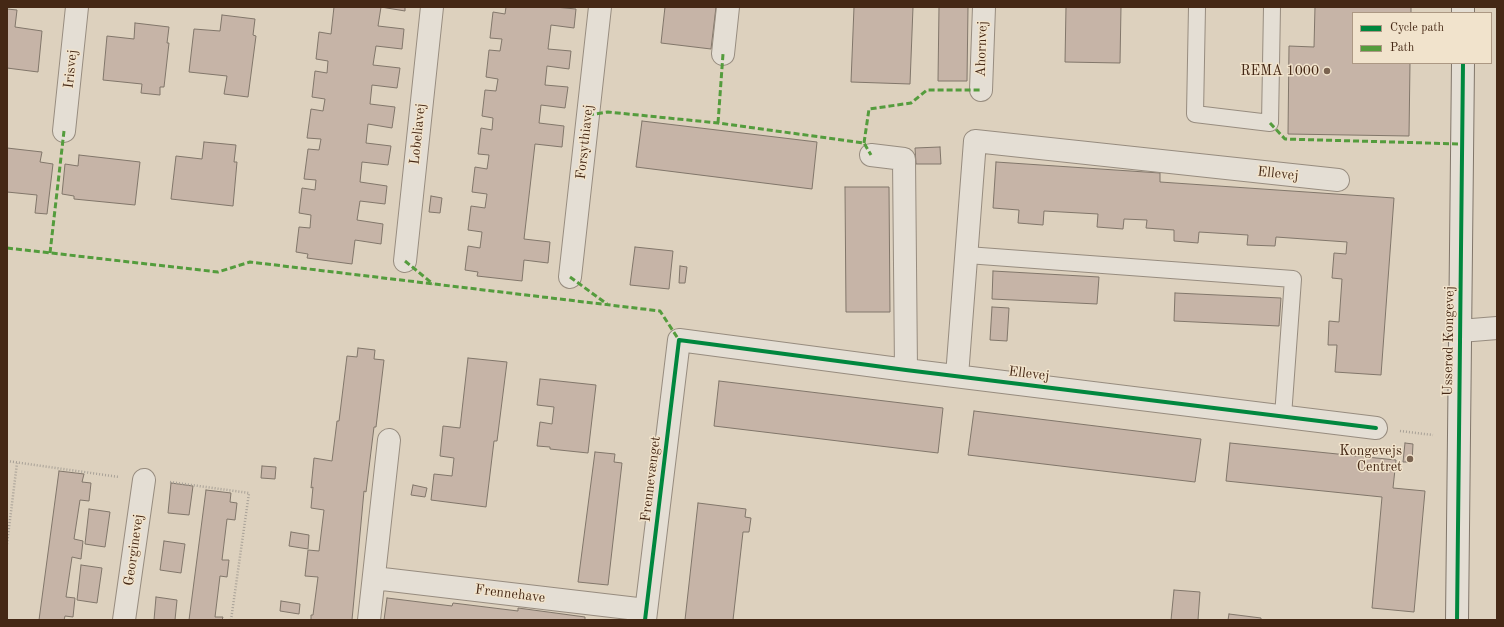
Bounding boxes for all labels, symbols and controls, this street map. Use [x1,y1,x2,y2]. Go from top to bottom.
legend [1352,12,1492,64]
street label: Ahornvej [973,21,991,77]
text: Cycle path [1390,22,1444,34]
text: Path [1390,42,1414,54]
street label: Irisvej [61,49,81,89]
place label: REMA 1000 [1240,63,1319,79]
marker: REMA 1000 [1322,66,1332,76]
street label: Lobeliavej [406,102,430,166]
street label: Forsythiavej [573,104,597,180]
street label: Ellevej [1257,163,1299,185]
street label: Usserød Kongevej [1440,286,1458,396]
street label: Ellevej [1007,363,1051,385]
street label: Frennevænget [637,435,665,523]
place label: Kongevejs Centret [1339,443,1402,476]
marker: Kongevejs Centret [1405,454,1415,464]
street label: Georginevej [121,513,147,587]
street label: Frennehave [474,581,546,607]

